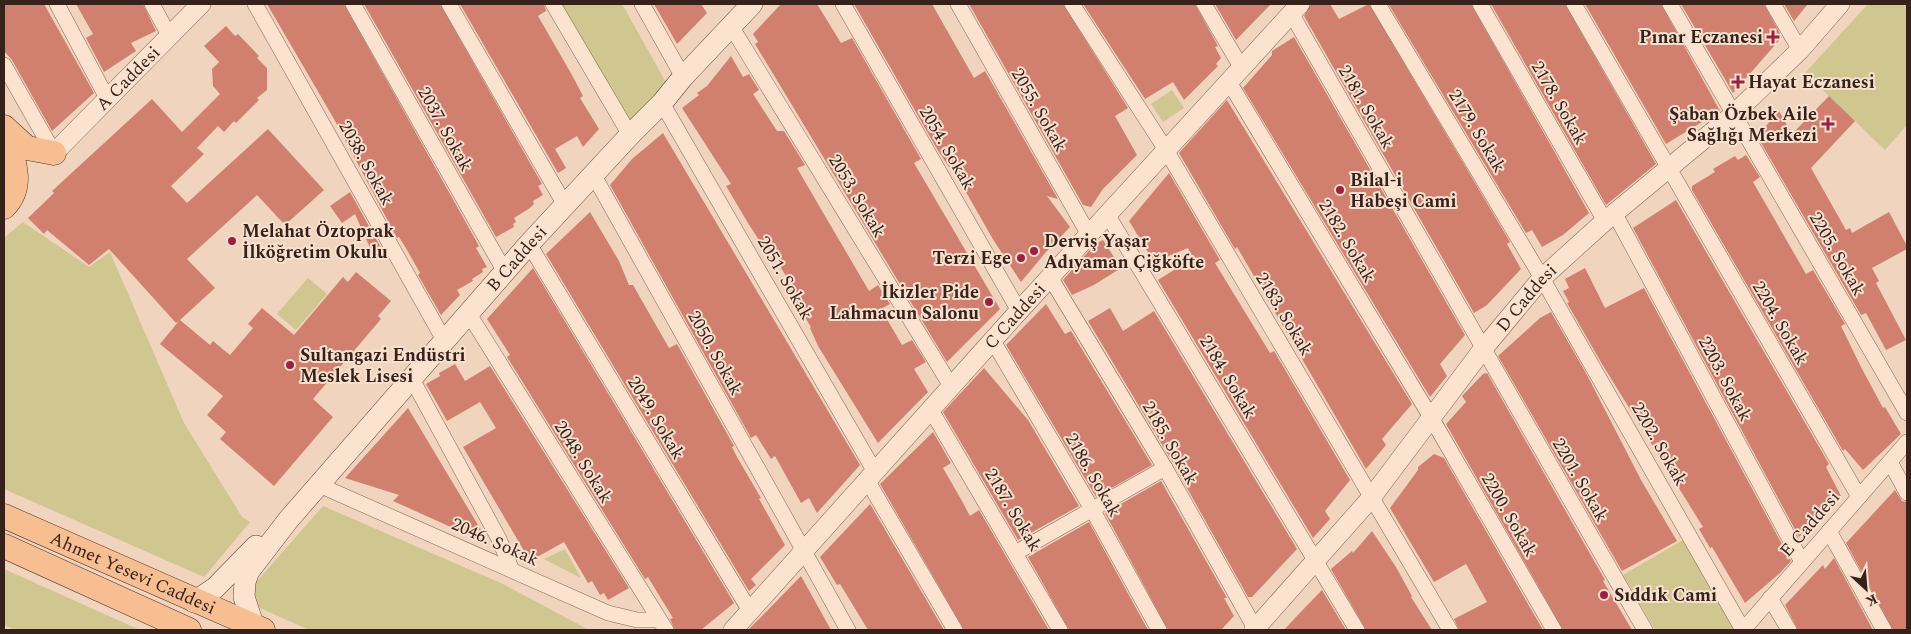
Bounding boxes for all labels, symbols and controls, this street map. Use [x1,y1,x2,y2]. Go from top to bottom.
place label: Pınar Eczanesi [1639,24,1763,51]
marker: Pınar Eczanesi [1767,31,1779,43]
street label: A Caddesi [89,40,166,117]
street label: 2178. Sokak [1524,56,1594,150]
street label: 2181. Sokak [1331,60,1401,154]
street label: 2055. Sokak [1004,63,1074,157]
place label: Hayat Eczanesi [1748,69,1875,96]
marker: Hayat Eczanesi [1732,76,1744,88]
street label: 2037. Sokak [411,82,479,176]
street label: 2179. Sokak [1441,84,1513,178]
street label: 2054. Sokak [912,101,982,195]
place label: Şaban Özbek Aile Sağlığı Merkezi [1669,101,1817,149]
street label: 2038. Sokak [332,116,400,210]
marker: Şaban Özbek Aile Sağlığı Merkezi [1821,117,1835,131]
street label: 2053. Sokak [821,149,893,243]
place label: Bilal-i Habeşi Cami [1350,167,1457,215]
marker: Bilal-i Habeşi Cami [1334,184,1346,196]
street label: 2182. Sokak [1311,194,1383,288]
street label: 2205. Sokak [1802,207,1872,301]
place label: Melahat Öztoprak İlköğretim Okulu [242,218,394,266]
street label: B Caddesi [480,219,553,297]
place label: Derviş Yaşar Adıyaman Çiğköfte [1044,228,1204,276]
street label: 2051. Sokak [750,231,820,325]
marker: Melahat Öztoprak İlköğretim Okulu [226,235,238,247]
place label: Terzi Ege [932,245,1011,272]
marker: Derviş Yaşar Adıyaman Çiğköfte [1028,245,1040,257]
marker: Terzi Ege [1015,252,1027,264]
street label: D Caddesi [1489,257,1563,338]
street label: 2183. Sokak [1248,267,1320,361]
street label: C Caddesi [977,276,1052,355]
street label: 2204. Sokak [1745,276,1815,370]
place label: İkizler Pide Lahmacun Salonu [829,279,979,327]
marker: İkizler Pide Lahmacun Salonu [983,296,995,308]
street label: 2050. Sokak [681,306,749,400]
street label: 2184. Sokak [1192,330,1264,424]
street label: 2203. Sokak [1691,332,1759,426]
place label: Sultangazi Endüstri Meslek Lisesi [300,342,465,390]
marker: Sultangazi Endüstri Meslek Lisesi [284,359,296,371]
street label: 2049. Sokak [620,371,692,465]
street label: 2185. Sokak [1135,396,1205,490]
street label: 2202. Sokak [1624,397,1694,491]
street label: 2048. Sokak [547,415,619,509]
street label: 2186. Sokak [1058,428,1128,522]
street label: 2201. Sokak [1545,433,1615,527]
street label: 2187. Sokak [977,463,1049,557]
street label: 2200. Sokak [1474,468,1544,562]
street label: E Caddesi [1773,485,1847,563]
street label: 2046. Sokak [447,511,543,573]
street label: Ahmet Yesevi Caddesi [46,524,220,621]
north arrow [1841,564,1891,614]
place label: Sıddık Cami [1614,582,1717,609]
text: K [1862,588,1881,612]
marker: Sıddık Cami [1598,589,1610,601]

